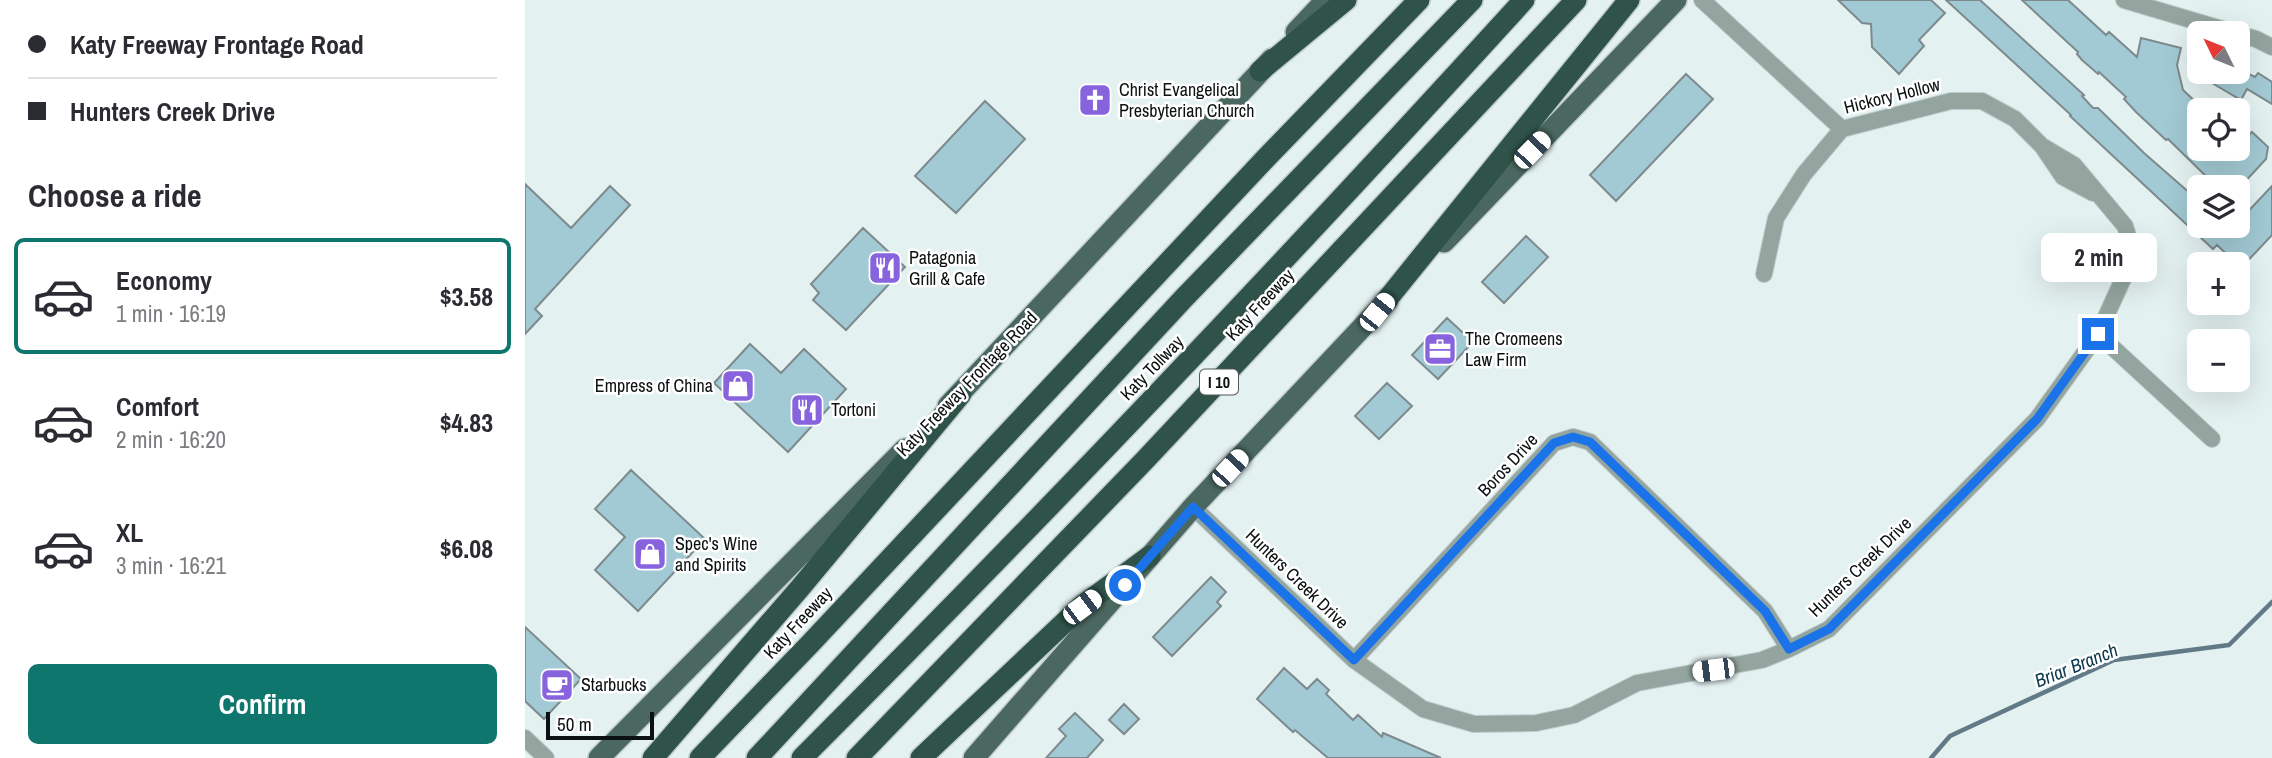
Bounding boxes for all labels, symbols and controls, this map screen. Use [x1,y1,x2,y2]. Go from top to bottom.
north arrow [2187,21,2251,84]
map controls [2187,21,2250,392]
text: Katy Freeway Frontage Road [70,27,364,62]
street label: Hickory Hollow [1841,71,1943,120]
place label: Christ Evangelical Presbyterian Church [1119,77,1254,123]
church icon: Christ Evangelical Presbyterian Church [1076,81,1114,119]
text: Hunters Creek Drive [70,94,275,129]
button: locate [2187,98,2250,161]
car [1510,128,1555,172]
text: Choose a ride [28,174,202,217]
button: layers [2187,175,2250,238]
callout: 2 min [2040,232,2156,282]
text: 2 min [2074,242,2124,273]
place label: Patagonia Grill & Cafe [909,245,985,291]
restaurant icon: Patagonia Grill & Cafe [866,249,904,287]
button: + [2187,252,2250,315]
text: Economy [116,263,212,298]
street label: Katy Freeway [1220,263,1300,346]
icon: car [32,265,95,328]
text: $3.58 [440,279,493,314]
car [1356,289,1399,335]
text: 1 min · 16:19 [116,298,226,329]
street label: Katy Freeway Frontage Road [891,306,1043,462]
route end [2082,318,2114,350]
place label: The Cromeens Law Firm [1465,326,1563,372]
street label: Katy Tollway [1114,329,1189,406]
button: − [2187,329,2250,392]
office icon: The Cromeens Law Firm [1421,330,1459,368]
shop icon: Empress of China [719,367,757,405]
road number: I 10 [1200,370,1238,394]
place label: Empress of China [595,373,713,398]
text: Comfort [116,389,199,424]
icon: car [32,391,95,454]
restaurant icon: Tortoni [788,391,826,429]
place label: Tortoni [831,397,876,422]
text: $4.83 [440,405,493,440]
text: 2 min · 16:20 [116,424,226,455]
street label: Boros Drive [1472,428,1543,502]
car [1208,445,1253,491]
street label: Hunters Creek Drive [1803,511,1917,622]
text: XL [116,515,143,550]
icon: car [32,517,95,580]
street label: Hunters Creek Drive [1240,523,1354,634]
text: $6.08 [440,531,493,566]
place label: Spec's Wine and Spirits [675,531,757,577]
shop icon: Spec's Wine and Spirits [631,535,669,573]
text: 3 min · 16:21 [116,550,226,581]
route start [1109,569,1141,601]
street label: Katy Freeway [758,581,838,664]
car [1059,586,1106,628]
water label: Briar Branch [2031,637,2121,693]
car [1691,657,1736,683]
button: Confirm [28,664,497,744]
cafe icon: Starbucks [538,666,576,704]
place label: Starbucks [581,672,647,697]
scale bar [546,709,655,741]
text: 50 m [557,711,592,737]

